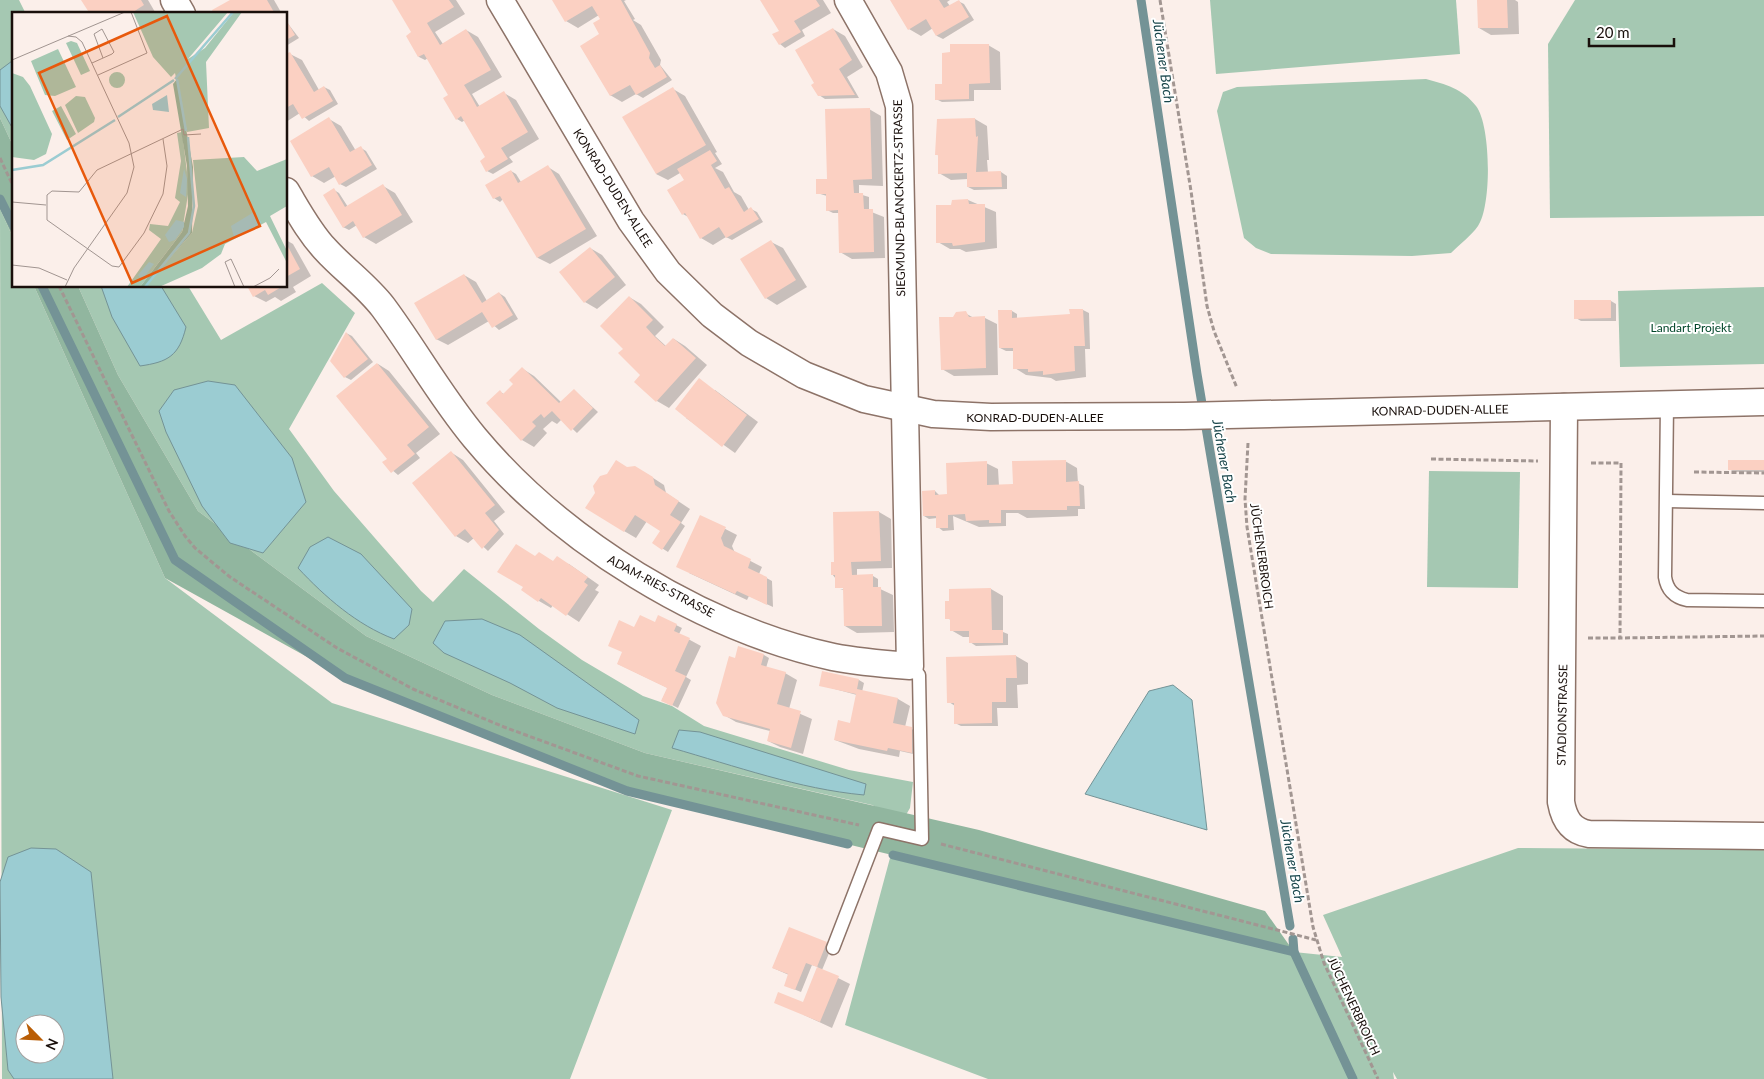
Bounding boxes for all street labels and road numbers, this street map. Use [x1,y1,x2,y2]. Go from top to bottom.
street label: SIEGMUND-BLANCKERTZ-STRASSE [890,99,908,297]
street label: KONRAD-DUDEN-ALLEE [570,126,656,250]
street label: KONRAD-DUDEN-ALLEE [1371,401,1509,419]
street label: KONRAD-DUDEN-ALLEE [966,410,1104,425]
street label: JÜCHENERBROICH [1247,502,1277,610]
street label: ADAM-RIES-STRASSE [605,552,717,621]
street label: STADIONSTRASSE [1554,664,1570,766]
street label: JÜCHENERBROICH [1325,954,1383,1058]

